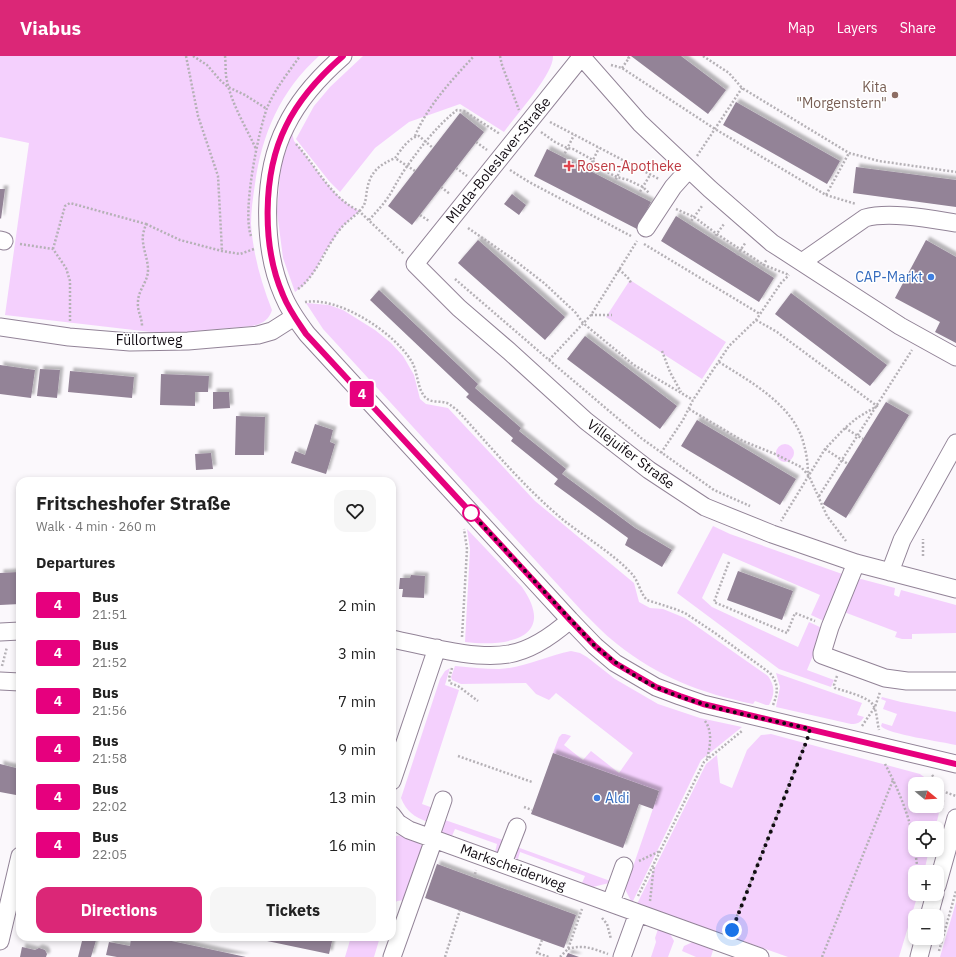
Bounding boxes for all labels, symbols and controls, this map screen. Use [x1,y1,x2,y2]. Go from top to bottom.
text: Viabus [20,16,81,40]
text: Map [788,19,815,37]
text: Layers [837,19,878,37]
text: Share [900,19,936,37]
place label: Kita "Morgenstern" [796,78,888,112]
marker: Kita "Morgenstern" [890,90,900,100]
street label: Mlada-Boleslaver-Straße [442,93,555,227]
place label: Rosen-Apotheke [577,157,682,175]
marker: Rosen-Apotheke [564,161,574,171]
place label: CAP-Markt [855,268,923,286]
marker: CAP-Markt [926,272,936,282]
street label: Füllortweg [116,331,183,349]
line badge: 4 [349,381,375,407]
text: 4 [358,385,366,403]
street label: Villejuifer Straße [584,415,679,493]
button: heart [334,490,376,532]
text: Fritscheshofer Straße [36,491,231,515]
unlabelled marker [462,504,480,522]
text: Walk · 4 min · 260 m [36,518,156,535]
text: Departures [36,553,115,572]
text: Bus [92,587,119,606]
text: 4 [54,596,62,614]
text: 2 min [338,596,376,615]
text: 21:51 [92,606,127,623]
text: Bus [92,635,119,654]
text: 4 [54,644,62,662]
text: 3 min [338,644,376,663]
text: 21:52 [92,654,127,671]
text: Bus [92,683,119,702]
text: 4 [54,692,62,710]
text: 7 min [338,692,376,711]
text: 21:56 [92,702,127,719]
text: Bus [92,731,119,750]
text: 4 [54,740,62,758]
text: 9 min [338,740,376,759]
text: 21:58 [92,750,127,767]
north arrow [908,777,944,813]
map controls [908,777,944,945]
text: Bus [92,779,119,798]
text: 4 [54,788,62,806]
text: 13 min [329,788,376,807]
place label: Aldi [605,789,629,807]
marker: Aldi [592,793,602,803]
text: 22:02 [92,798,127,815]
button: locate [908,821,944,857]
text: Bus [92,827,119,846]
text: 4 [54,836,62,854]
text: 16 min [329,836,376,855]
street label: Markscheiderweg [458,840,569,895]
text: 22:05 [92,846,127,863]
button: + [908,865,944,901]
button: Directions [36,887,202,933]
button: Tickets [210,887,376,933]
button: − [908,909,944,945]
your location [722,920,742,940]

